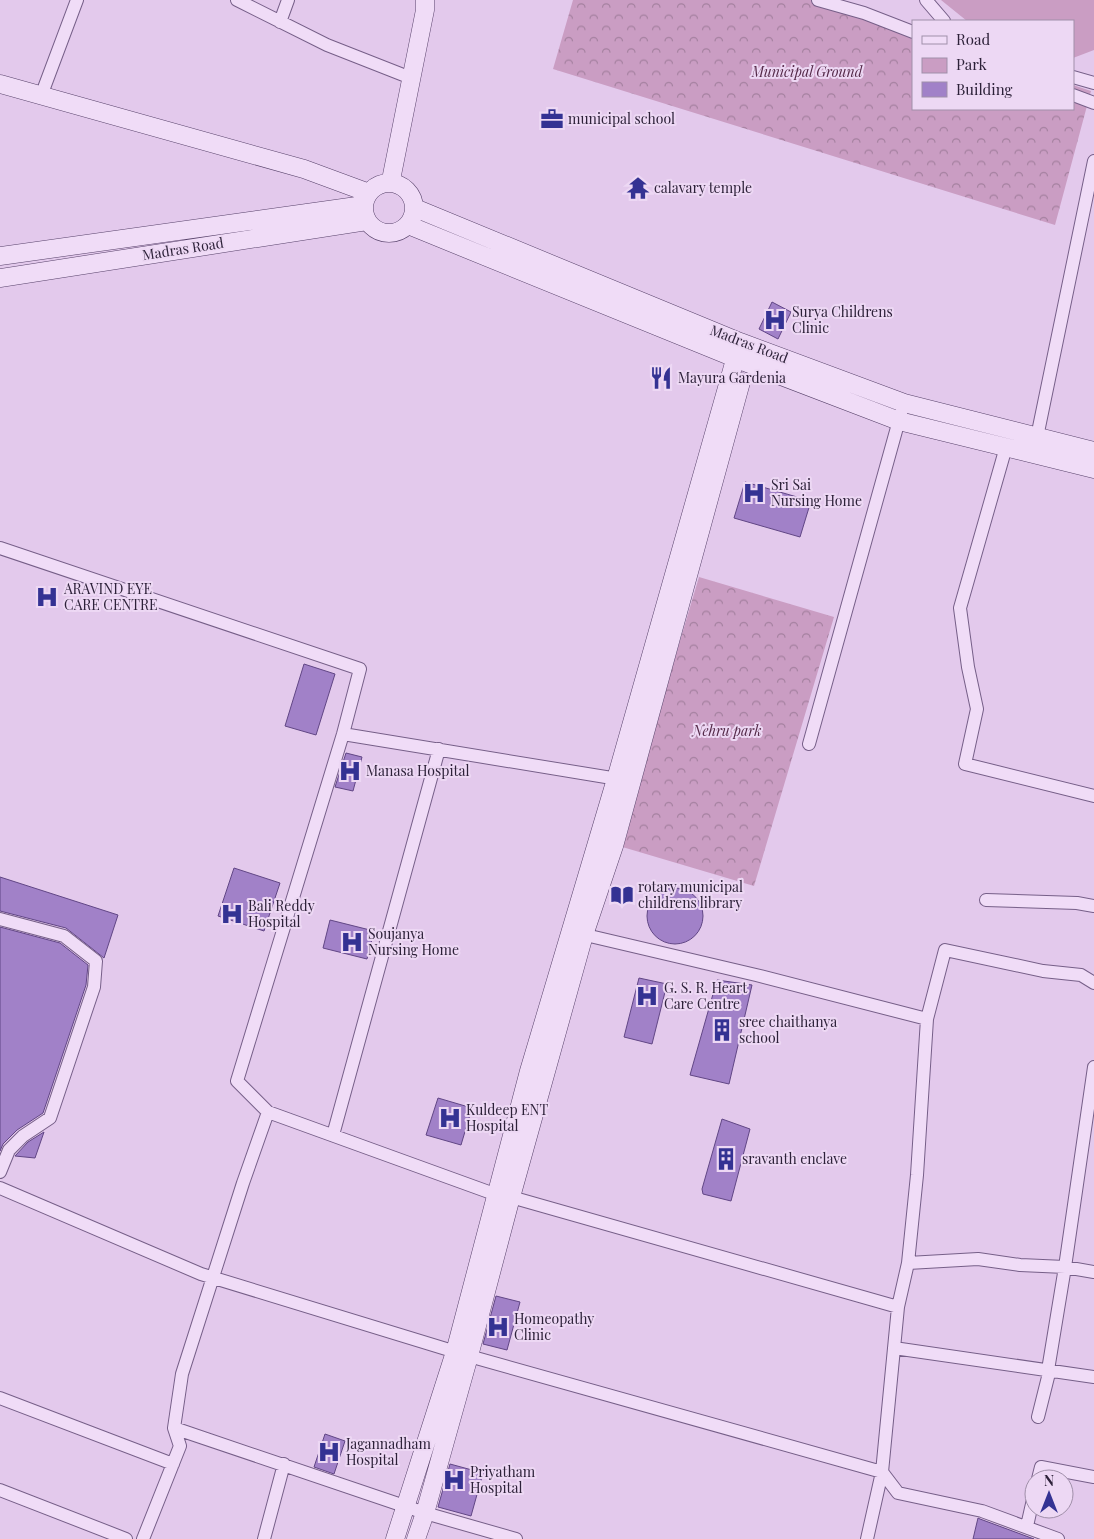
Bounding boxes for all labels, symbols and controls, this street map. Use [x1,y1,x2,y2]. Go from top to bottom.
legend [912,20,1074,110]
text: Road [956,29,990,49]
text: Park [956,54,988,74]
park label: Municipal Ground [751,62,863,81]
text: Building [956,79,1013,99]
office icon: municipal school [539,106,565,132]
place label: municipal school [568,109,675,128]
temple icon: calavary temple [625,175,651,201]
place label: calavary temple [654,178,752,197]
street label: Madras Road [141,233,225,264]
place label: Surya Childrens Clinic [792,302,893,337]
hospital icon: Surya Childrens Clinic [762,307,788,333]
street label: Madras Road [707,320,791,367]
restaurant icon: Mayura Gardenia [648,365,674,391]
place label: Mayura Gardenia [678,368,786,387]
place label: Sri Sai Nursing Home [771,475,862,510]
hospital icon: Sri Sai Nursing Home [741,480,767,506]
place label: ARAVIND EYE CARE CENTRE [63,579,158,614]
hospital icon: ARAVIND EYE CARE CENTRE [34,584,60,610]
park label: Nehru park [690,721,762,740]
hospital icon: Manasa Hospital [337,758,363,784]
place label: Manasa Hospital [366,761,469,780]
place label: rotary municipal childrens library [638,877,743,912]
library icon: rotary municipal childrens library [609,882,635,908]
place label: Bali Reddy Hospital [248,896,315,931]
hospital icon: Bali Reddy Hospital [219,901,245,927]
place label: Soujanya Nursing Home [368,924,459,959]
hospital icon: Soujanya Nursing Home [339,929,365,955]
place label: G. S. R. Heart Care Centre [664,978,748,1013]
hospital icon: G. S. R. Heart Care Centre [634,983,660,1009]
place label: sree chaithanya school [739,1012,837,1047]
building icon: sree chaithanya school [709,1017,735,1043]
place label: Kuldeep ENT Hospital [466,1100,548,1135]
hospital icon: Kuldeep ENT Hospital [437,1105,463,1131]
building icon: sravanth enclave [713,1146,739,1172]
place label: sravanth enclave [742,1149,847,1168]
place label: Homeopathy Clinic [514,1309,594,1344]
hospital icon: Homeopathy Clinic [485,1314,511,1340]
place label: Jagannadham Hospital [345,1434,431,1469]
hospital icon: Jagannadham Hospital [316,1439,342,1465]
place label: Priyatham Hospital [470,1462,536,1497]
hospital icon: Priyatham Hospital [441,1467,467,1493]
north arrow [1024,1469,1074,1519]
text: N [1044,1471,1054,1490]

